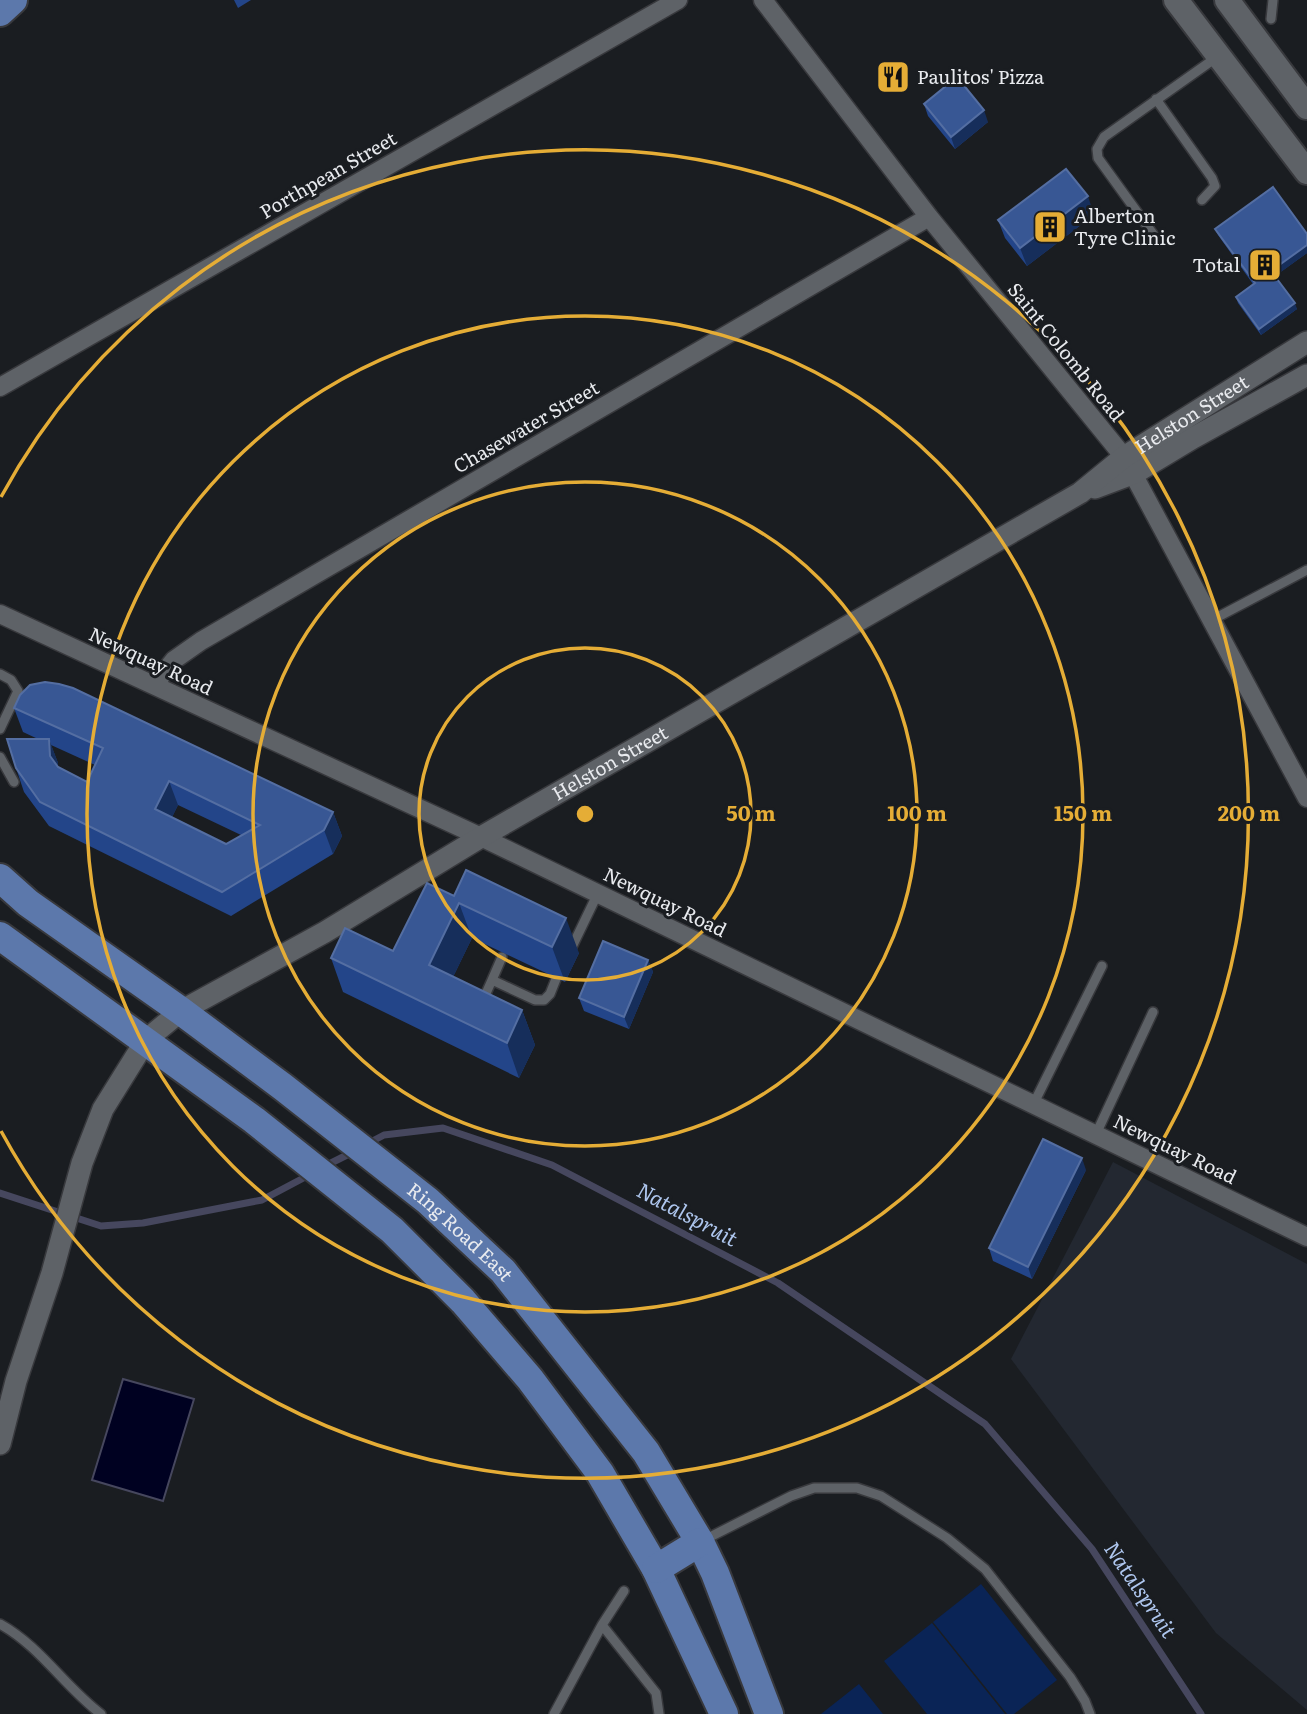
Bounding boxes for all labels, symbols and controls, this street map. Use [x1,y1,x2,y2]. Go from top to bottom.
restaurant icon: Paulitos' Pizza [874,58,912,96]
place label: Paulitos' Pizza [917,62,1045,90]
street label: Porthpean Street [254,123,401,225]
place label: Alberton Tyre Clinic [1074,201,1175,251]
building icon: Alberton Tyre Clinic [1031,208,1069,246]
building icon: Total [1246,246,1284,284]
place label: Total [1192,250,1240,278]
street label: Saint Colomb Road [1002,276,1132,427]
street label: Helston Street [1129,367,1254,460]
street label: Chasewater Street [447,373,604,479]
street label: Newquay Road [85,619,218,701]
street label: Helston Street [546,718,673,807]
text: 50 m [726,796,776,827]
text: 100 m [887,796,947,827]
text: 150 m [1054,796,1112,827]
text: 200 m [1218,796,1280,827]
centre of rings [573,802,597,826]
street label: Newquay Road [599,859,732,943]
street label: Newquay Road [1109,1106,1242,1190]
water label: Natalspruit [632,1173,745,1253]
street label: Ring Road East [402,1175,521,1287]
water label: Natalspruit [1098,1534,1186,1643]

